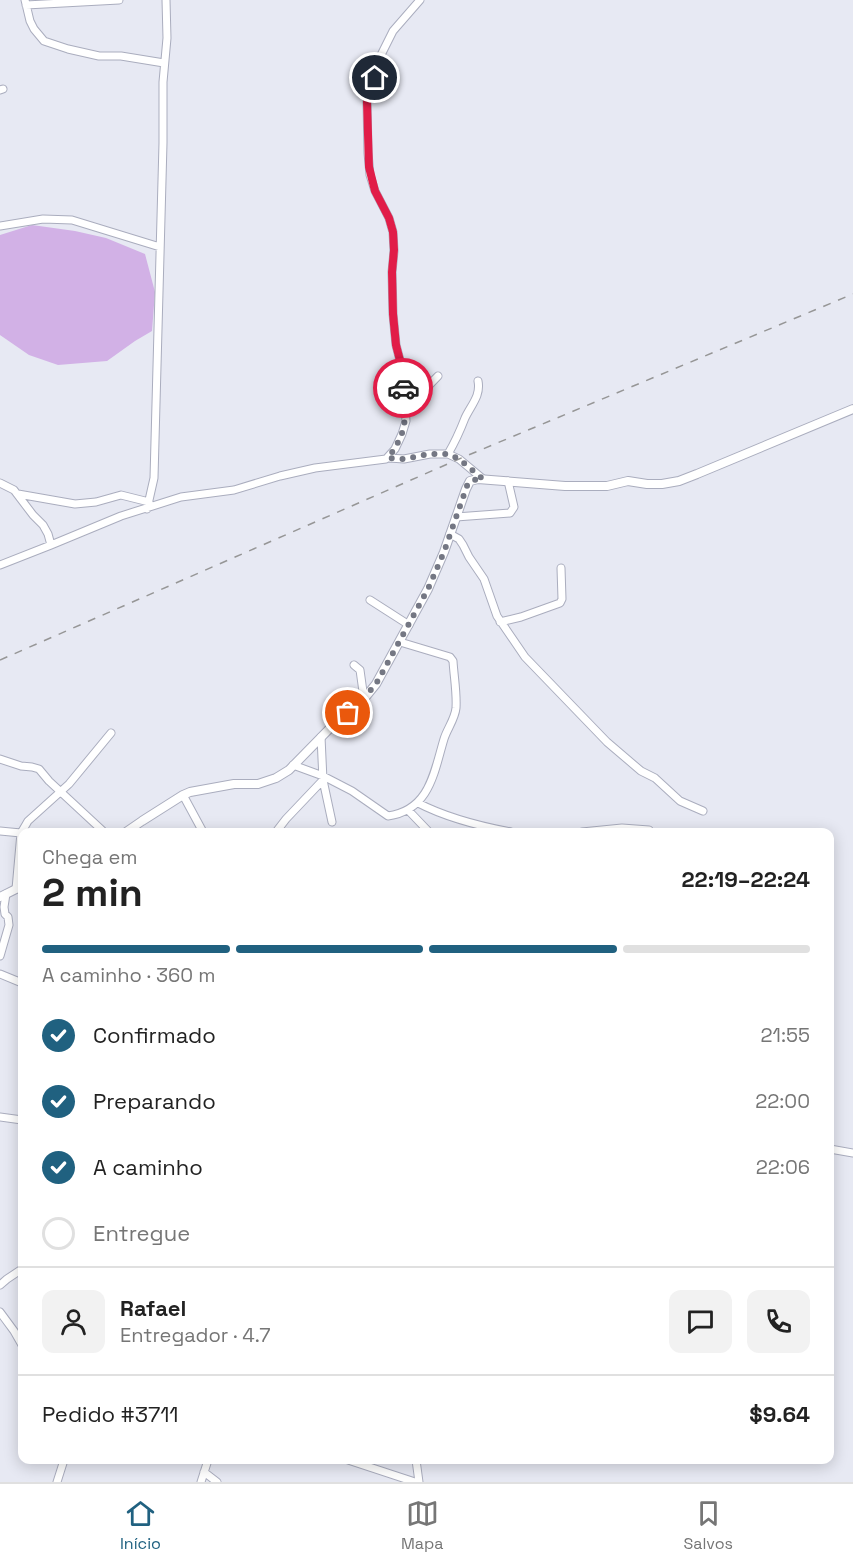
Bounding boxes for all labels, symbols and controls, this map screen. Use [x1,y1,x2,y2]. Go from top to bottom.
pin [349,52,400,103]
icon: home [358,61,391,94]
courier [373,358,433,418]
icon: car [387,372,420,405]
pin [322,687,373,738]
icon: bag [331,696,364,729]
text: Chega em [42,844,137,870]
text: 22:19–22:24 [682,865,810,893]
text: 2 min [42,868,143,917]
text: A caminho · 360 m [42,962,215,988]
icon: check [42,1019,75,1052]
text: Confirmado [93,1021,216,1049]
text: 21:55 [761,1022,810,1048]
icon: check [42,1085,75,1118]
text: Preparando [93,1087,216,1115]
text: 22:00 [755,1088,810,1114]
icon: check [42,1151,75,1184]
text: A caminho [93,1153,203,1181]
text: 22:06 [756,1154,810,1180]
text: Entregue [93,1219,190,1247]
button: person [42,1290,105,1353]
button: chat [669,1290,732,1353]
button: phone [747,1290,810,1353]
text: Rafael [120,1294,186,1322]
text: Entregador · 4.7 [120,1322,270,1348]
text: Pedido #3711 [42,1400,179,1428]
text: $9.64 [749,1400,810,1428]
tab: Início [120,1497,161,1554]
tab: Mapa [401,1497,443,1554]
tab: Salvos [683,1497,733,1554]

